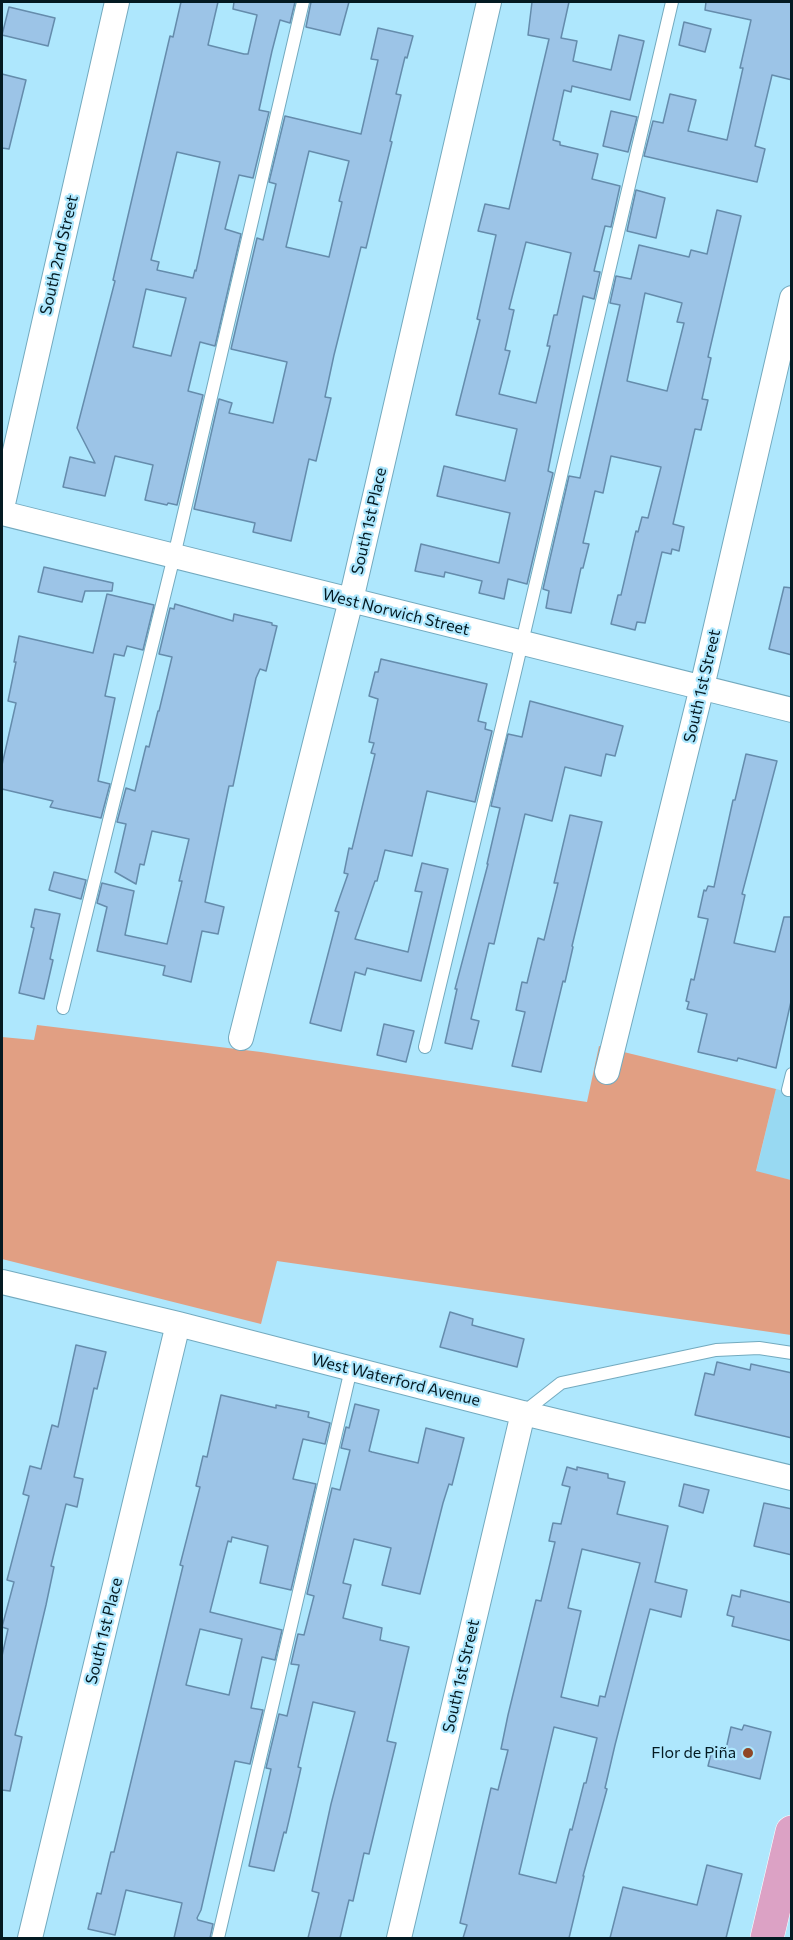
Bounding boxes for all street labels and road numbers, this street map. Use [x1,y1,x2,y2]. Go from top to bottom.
street label: South 2nd Street [36,193,82,317]
street label: South 1st Place [347,466,391,576]
street label: West Norwich Street [321,584,471,640]
street label: South 1st Street [680,628,724,744]
street label: West Waterford Avenue [310,1350,482,1410]
street label: South 1st Place [81,1576,127,1686]
street label: South 1st Street [439,1618,483,1734]

